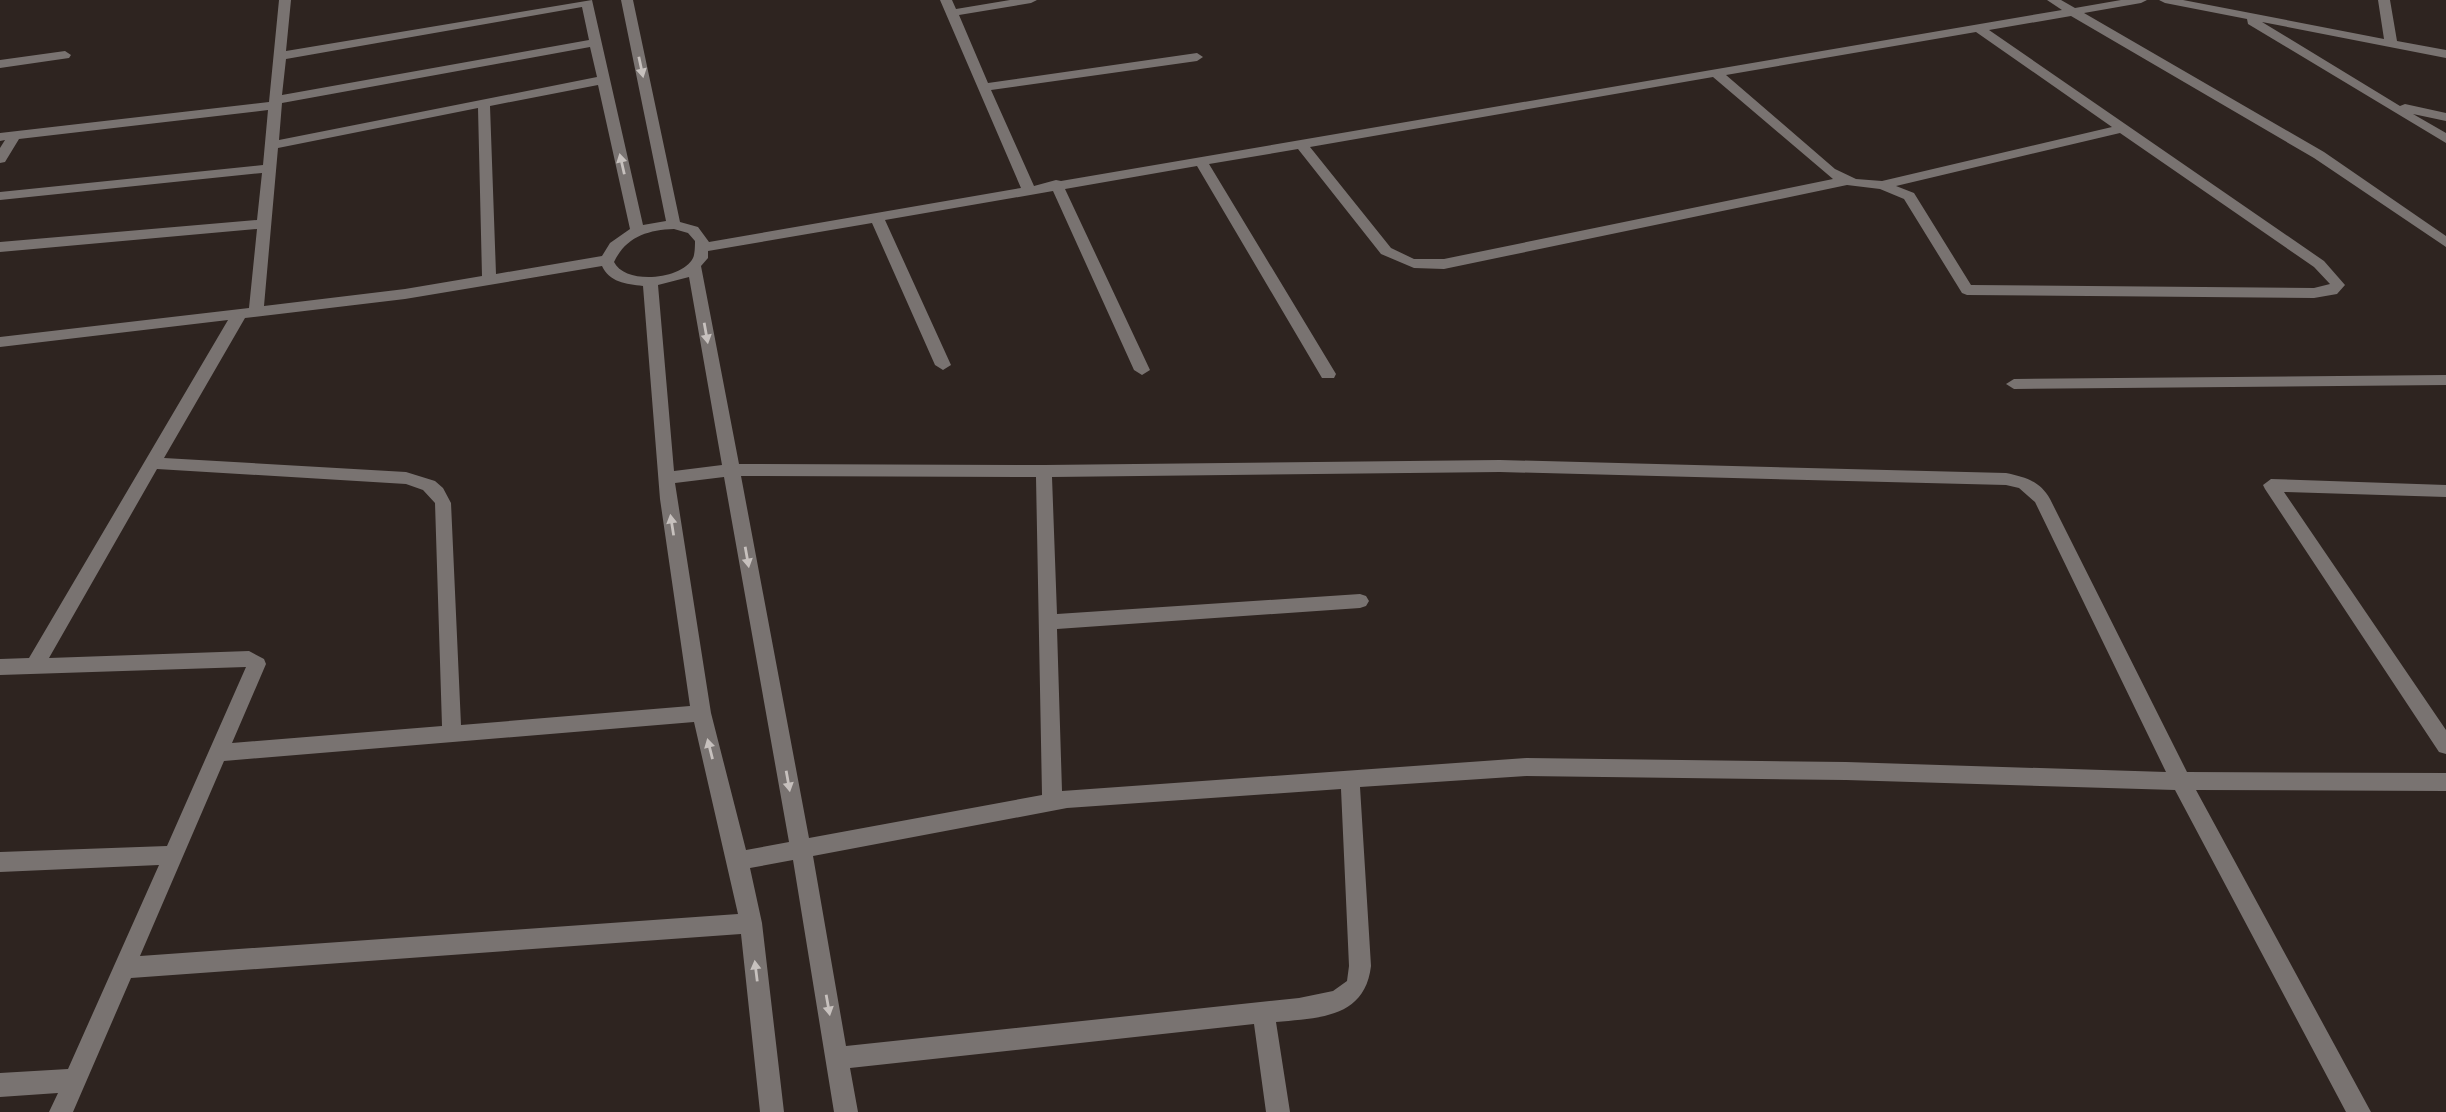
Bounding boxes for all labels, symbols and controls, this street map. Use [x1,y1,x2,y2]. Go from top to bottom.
one-way arrow [636,56,647,78]
one-way arrow [617,153,628,175]
one-way arrow [701,322,712,344]
one-way arrow [666,514,677,536]
one-way arrow [742,546,753,568]
one-way arrow [704,738,715,760]
one-way arrow [783,770,794,792]
one-way arrow [751,960,762,982]
one-way arrow [823,994,834,1016]

